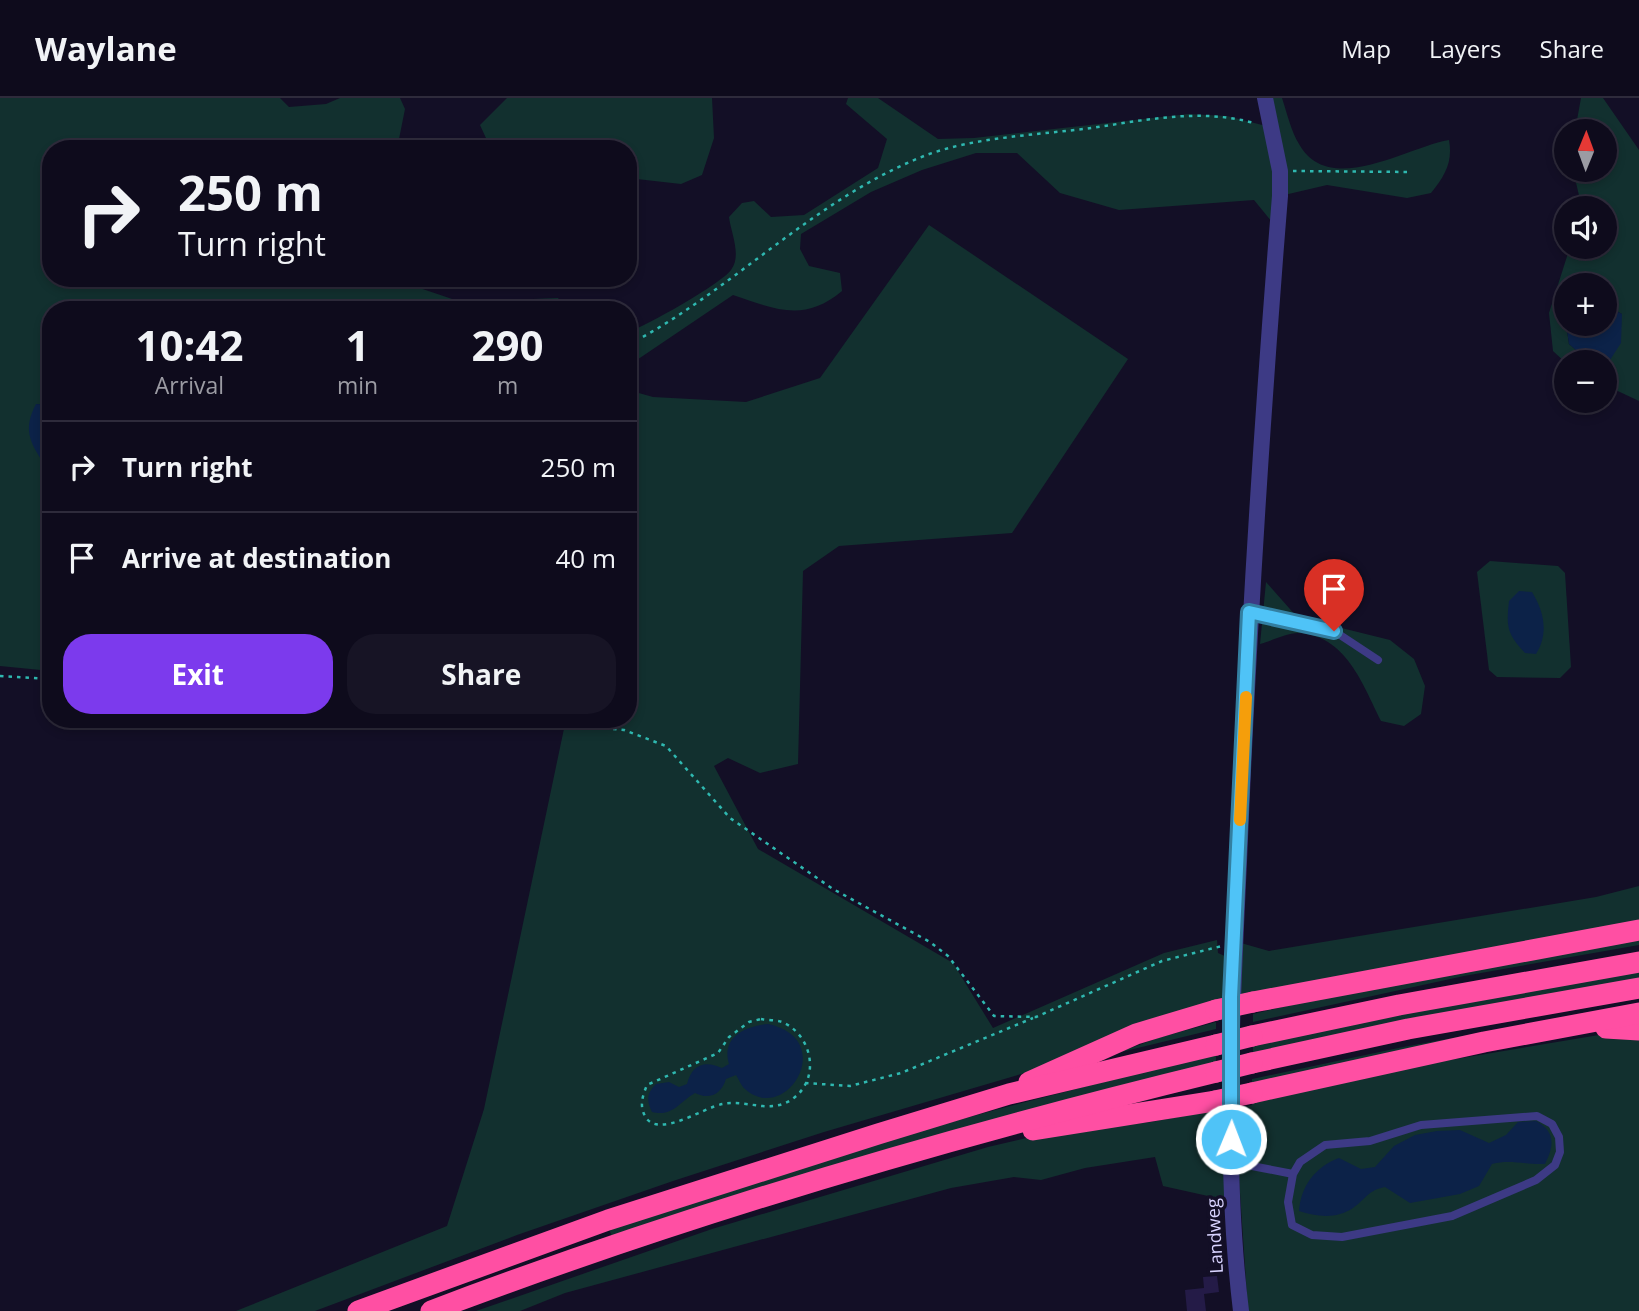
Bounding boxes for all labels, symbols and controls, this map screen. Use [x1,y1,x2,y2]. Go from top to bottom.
text: Waylane [35,26,177,71]
text: Map [1341,32,1391,65]
text: Layers [1429,32,1502,65]
text: Share [1540,32,1604,65]
north arrow [1554,119,1617,182]
map controls [1554,119,1617,413]
text: 250 m [178,159,323,225]
icon: right [63,168,154,259]
button: sound [1554,196,1617,259]
text: Turn right [178,222,326,265]
button: + [1554,273,1617,336]
text: 10:42 [135,316,243,373]
text: 1 [345,316,370,373]
text: 290 [472,316,544,373]
button: − [1554,350,1617,413]
text: Arrival [155,369,224,401]
text: min [337,369,378,401]
text: m [497,369,518,401]
icon: right [63,448,101,486]
text: Turn right [122,449,253,485]
text: 250 m [541,449,616,485]
icon: arrive [63,539,101,577]
text: Arrive at destination [122,540,391,576]
text: 40 m [555,540,616,576]
pin [1304,559,1364,631]
icon: arrive [1315,570,1353,608]
button: Exit [63,634,333,714]
button: Share [347,634,616,714]
position arrow [1194,1102,1268,1176]
street label: Landweg [1200,1198,1228,1274]

